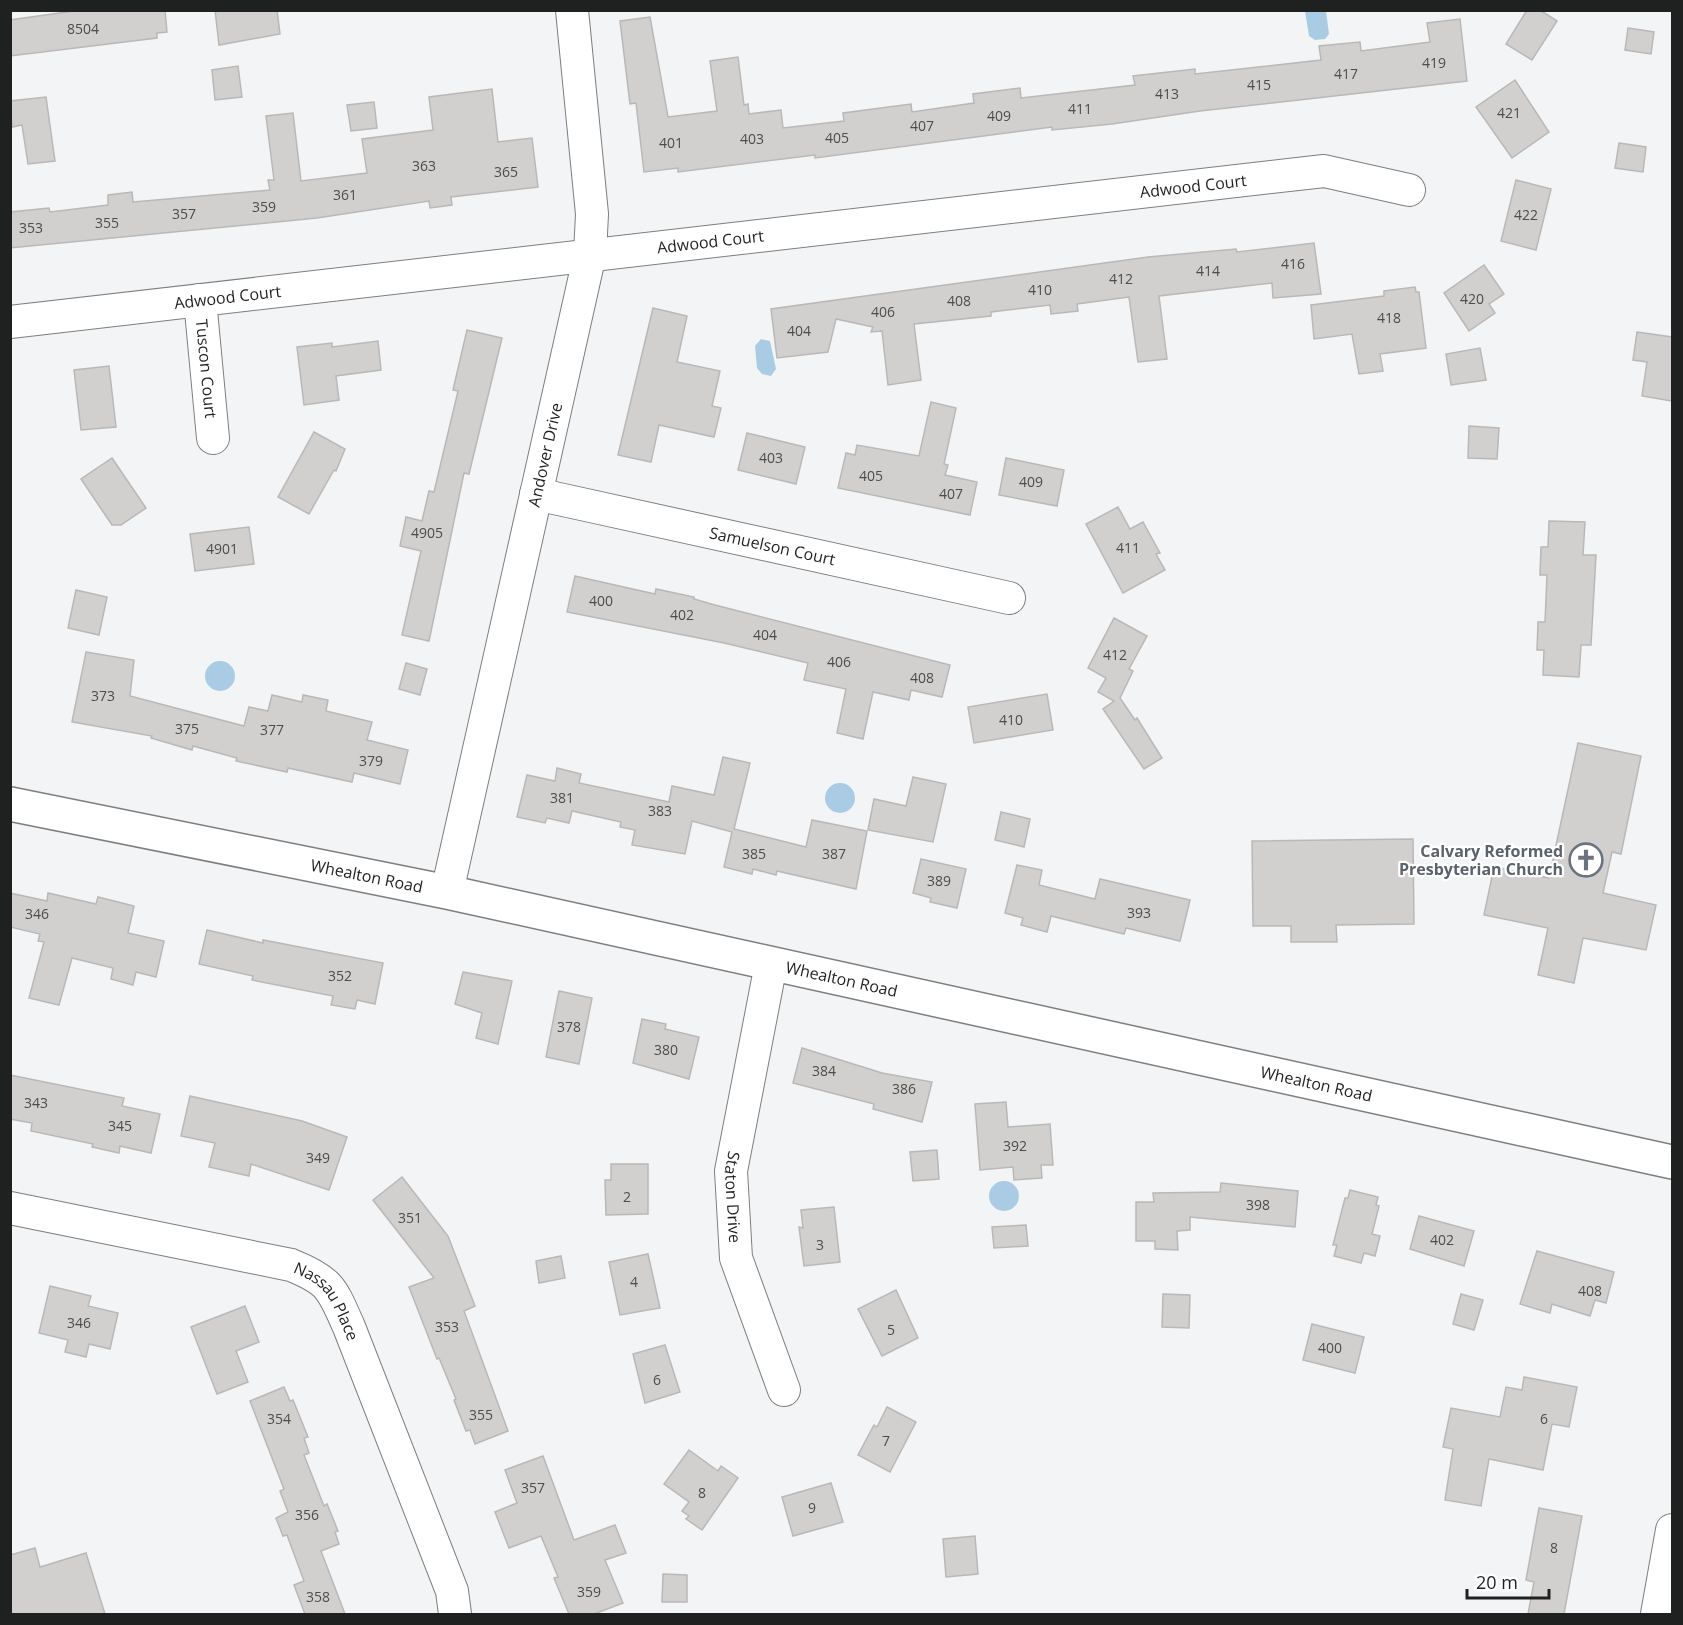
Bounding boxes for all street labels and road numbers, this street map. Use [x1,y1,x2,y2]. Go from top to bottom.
street label: Adwood Court [1139,169,1248,203]
street label: Adwood Court [656,224,765,259]
street label: Adwood Court [173,280,282,314]
street label: Tuscon Court [191,318,222,419]
street label: Andover Drive [523,401,567,509]
street label: Samuelson Court [707,521,838,571]
street label: Whealton Road [309,854,425,898]
street label: Whealton Road [784,956,900,1002]
street label: Whealton Road [1258,1061,1374,1107]
street label: Staton Drive [720,1150,746,1244]
street label: Nassau Place [291,1256,364,1344]

